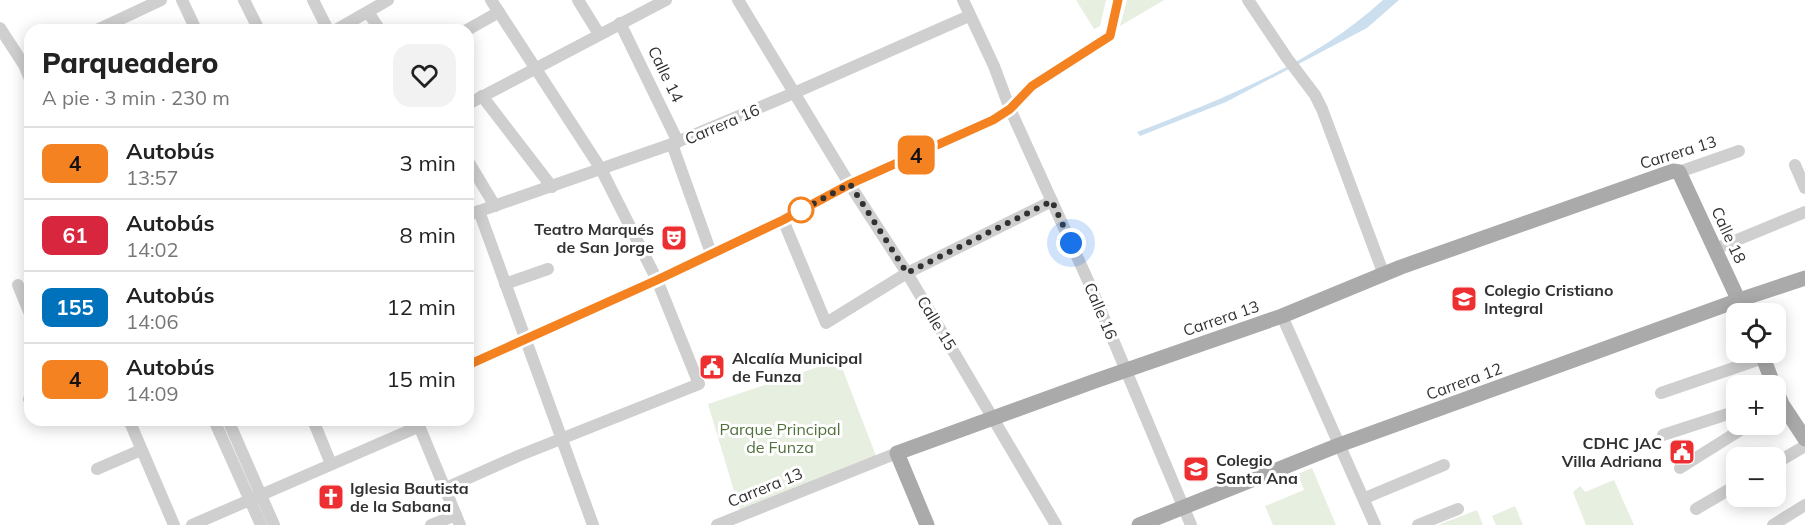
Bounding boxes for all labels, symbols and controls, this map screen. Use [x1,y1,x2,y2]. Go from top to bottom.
street label: Calle 14 [644,43,688,106]
button: heart [393,44,456,107]
text: Parqueadero [42,45,218,80]
text: A pie · 3 min · 230 m [42,85,230,110]
street label: Carrera 16 [682,99,762,149]
street label: Carrera 13 [1637,131,1719,173]
line badge: 4 [896,136,936,174]
text: Autobús [126,137,215,165]
text: 4 [910,142,922,168]
text: 3 min [400,149,456,177]
text: 4 [69,150,81,176]
text: 13:57 [126,165,179,190]
unlabelled marker [788,197,814,223]
street label: Calle 18 [1707,204,1751,266]
text: Autobús [126,209,215,237]
place label: Teatro Marqués de San Jorge [534,219,654,257]
text: 8 min [400,221,456,249]
text: 61 [62,222,88,248]
theatre icon: Teatro Marqués de San Jorge [659,223,689,253]
your location [1056,228,1086,258]
text: 14:02 [126,237,179,262]
street label: Calle 16 [1080,279,1122,343]
place label: Colegio Cristiano Integral [1484,280,1613,318]
text: Autobús [126,281,215,309]
school or university icon: Colegio Cristiano Integral [1449,284,1479,314]
street label: Calle 15 [913,292,961,354]
text: 12 min [386,293,456,321]
text: 155 [56,294,94,320]
street label: Carrera 13 [1180,296,1262,340]
map controls [1726,303,1786,507]
button: locate [1726,303,1786,363]
text: 14:06 [126,309,179,334]
place label: Alcalía Municipal de Funza [732,348,862,386]
public building icon: Alcalía Municipal de Funza [697,352,727,382]
text: Autobús [126,353,215,381]
street label: Carrera 12 [1423,358,1505,404]
text: 15 min [386,365,456,393]
text: 4 [69,366,81,392]
button: + [1726,375,1786,435]
text: 14:09 [126,381,179,406]
park label: Parque Principal de Funza [719,419,841,457]
place label: CDHC JAC Villa Adriana [1561,433,1662,471]
public building icon: CDHC JAC Villa Adriana [1667,437,1697,467]
button: − [1726,447,1786,507]
place label: Colegio Santa Ana [1216,450,1298,488]
school or university icon: Colegio Santa Ana [1181,454,1211,484]
street label: Carrera 13 [725,463,805,511]
place label: Iglesia Bautista de la Sabana [350,478,469,516]
church icon: Iglesia Bautista de la Sabana [316,482,346,512]

